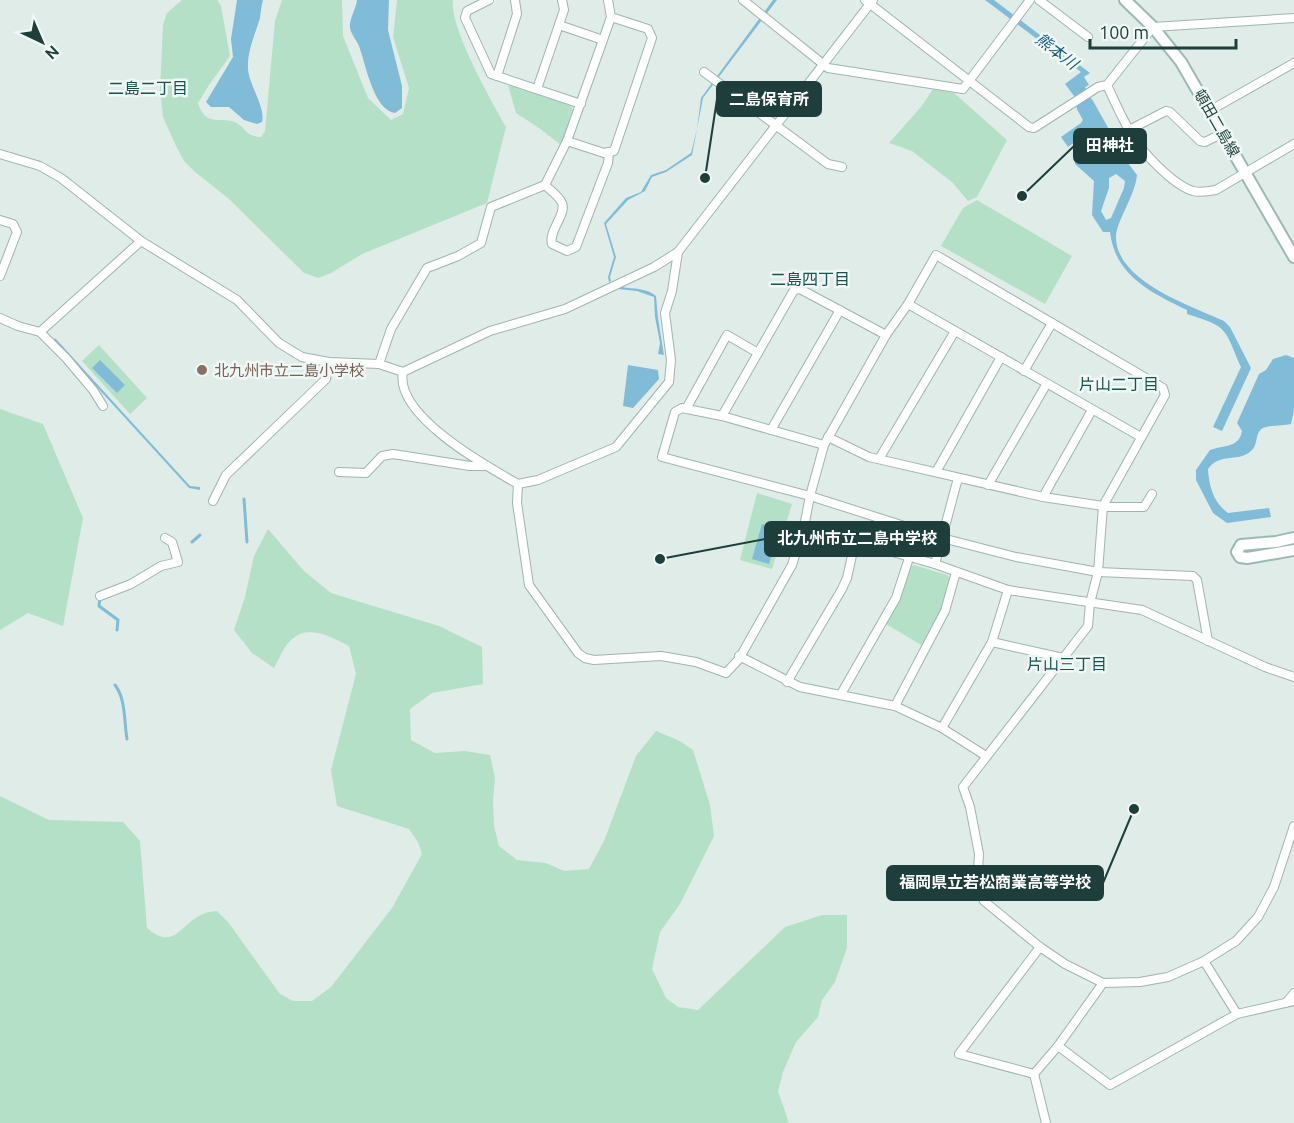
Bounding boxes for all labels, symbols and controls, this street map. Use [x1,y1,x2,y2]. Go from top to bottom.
north arrow [12,12,72,72]
scale bar [1090,12,1236,50]
text: 100 m [1099,22,1149,42]
water label: 熊本川 [1032,29,1083,74]
text: N [42,42,63,63]
district label: 二島二丁目 [108,79,188,97]
callout: 二島保育所 [717,82,821,116]
street label: 頓田二島線 [1191,86,1243,160]
text: 二島保育所 [729,90,809,108]
callout: 田神社 [1074,129,1146,163]
text: 田神社 [1086,136,1134,154]
district label: 二島四丁目 [770,270,850,288]
place label: 北九州市立二島小学校 [214,362,364,379]
marker: 北九州市立二島小学校 [195,363,209,377]
district label: 片山二丁目 [1079,375,1159,393]
callout: 北九州市立二島中学校 [765,522,949,556]
text: 北九州市立二島中学校 [777,529,937,547]
district label: 片山三丁目 [1027,655,1107,673]
callout: 福岡県立若松商業高等学校 [887,866,1103,900]
text: 福岡県立若松商業高等学校 [899,873,1091,891]

